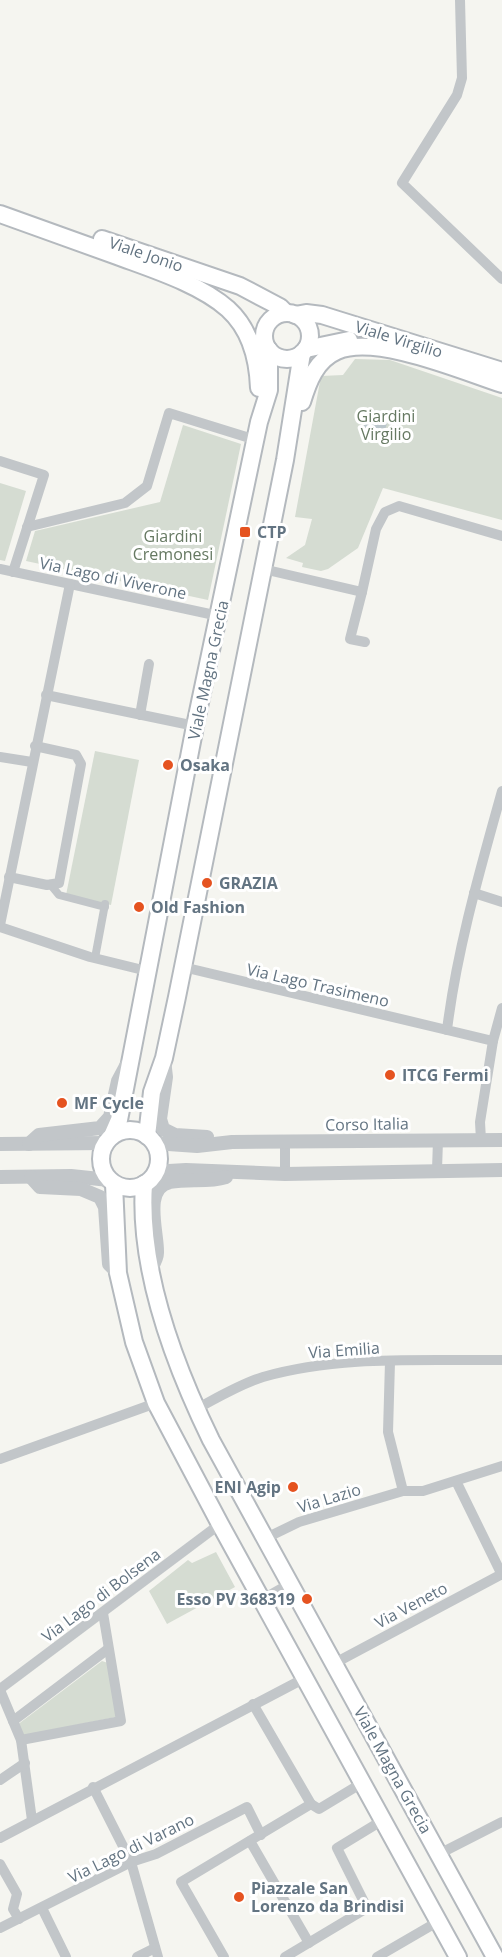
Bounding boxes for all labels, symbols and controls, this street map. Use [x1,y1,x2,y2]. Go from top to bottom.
street label: Viale Jonio [106,231,186,277]
street label: Viale Virgilio [353,315,445,363]
park label: Giardini Virgilio [357,405,415,445]
place label: CTP [257,521,287,543]
park label: Giardini Cremonesi [133,525,213,565]
marker: CTP [238,525,252,539]
street label: Via Lago di Viverone [37,552,189,604]
street label: Viale Magna Grecia [182,598,234,742]
place label: Osaka [180,754,230,776]
marker: Osaka [161,758,175,772]
place label: GRAZIA [219,872,279,894]
marker: GRAZIA [200,876,214,890]
place label: Old Fashion [151,896,245,918]
marker: Old Fashion [132,900,146,914]
street label: Via Lago Trasimeno [245,958,391,1012]
place label: ITCG Fermi [402,1064,489,1086]
marker: ITCG Fermi [383,1068,397,1082]
place label: MF Cycle [74,1092,144,1114]
marker: MF Cycle [55,1096,69,1110]
street label: Corso Italia [325,1112,409,1136]
street label: Via Emilia [308,1337,380,1363]
place label: ENI Agip [214,1476,281,1498]
street label: Via Lazio [295,1478,363,1518]
marker: ENI Agip [286,1480,300,1494]
street label: Via Lago di Bolsena [37,1543,165,1647]
street label: Via Veneto [371,1577,451,1633]
place label: Esso PV 368319 [177,1588,295,1610]
marker: Esso PV 368319 [300,1592,314,1606]
street label: Viale Magna Grecia [349,1702,437,1838]
street label: Via Lago di Varano [64,1808,198,1888]
place label: Piazzale San Lorenzo da Brindisi [251,1877,404,1917]
marker: Piazzale San Lorenzo da Brindisi [232,1890,246,1904]

